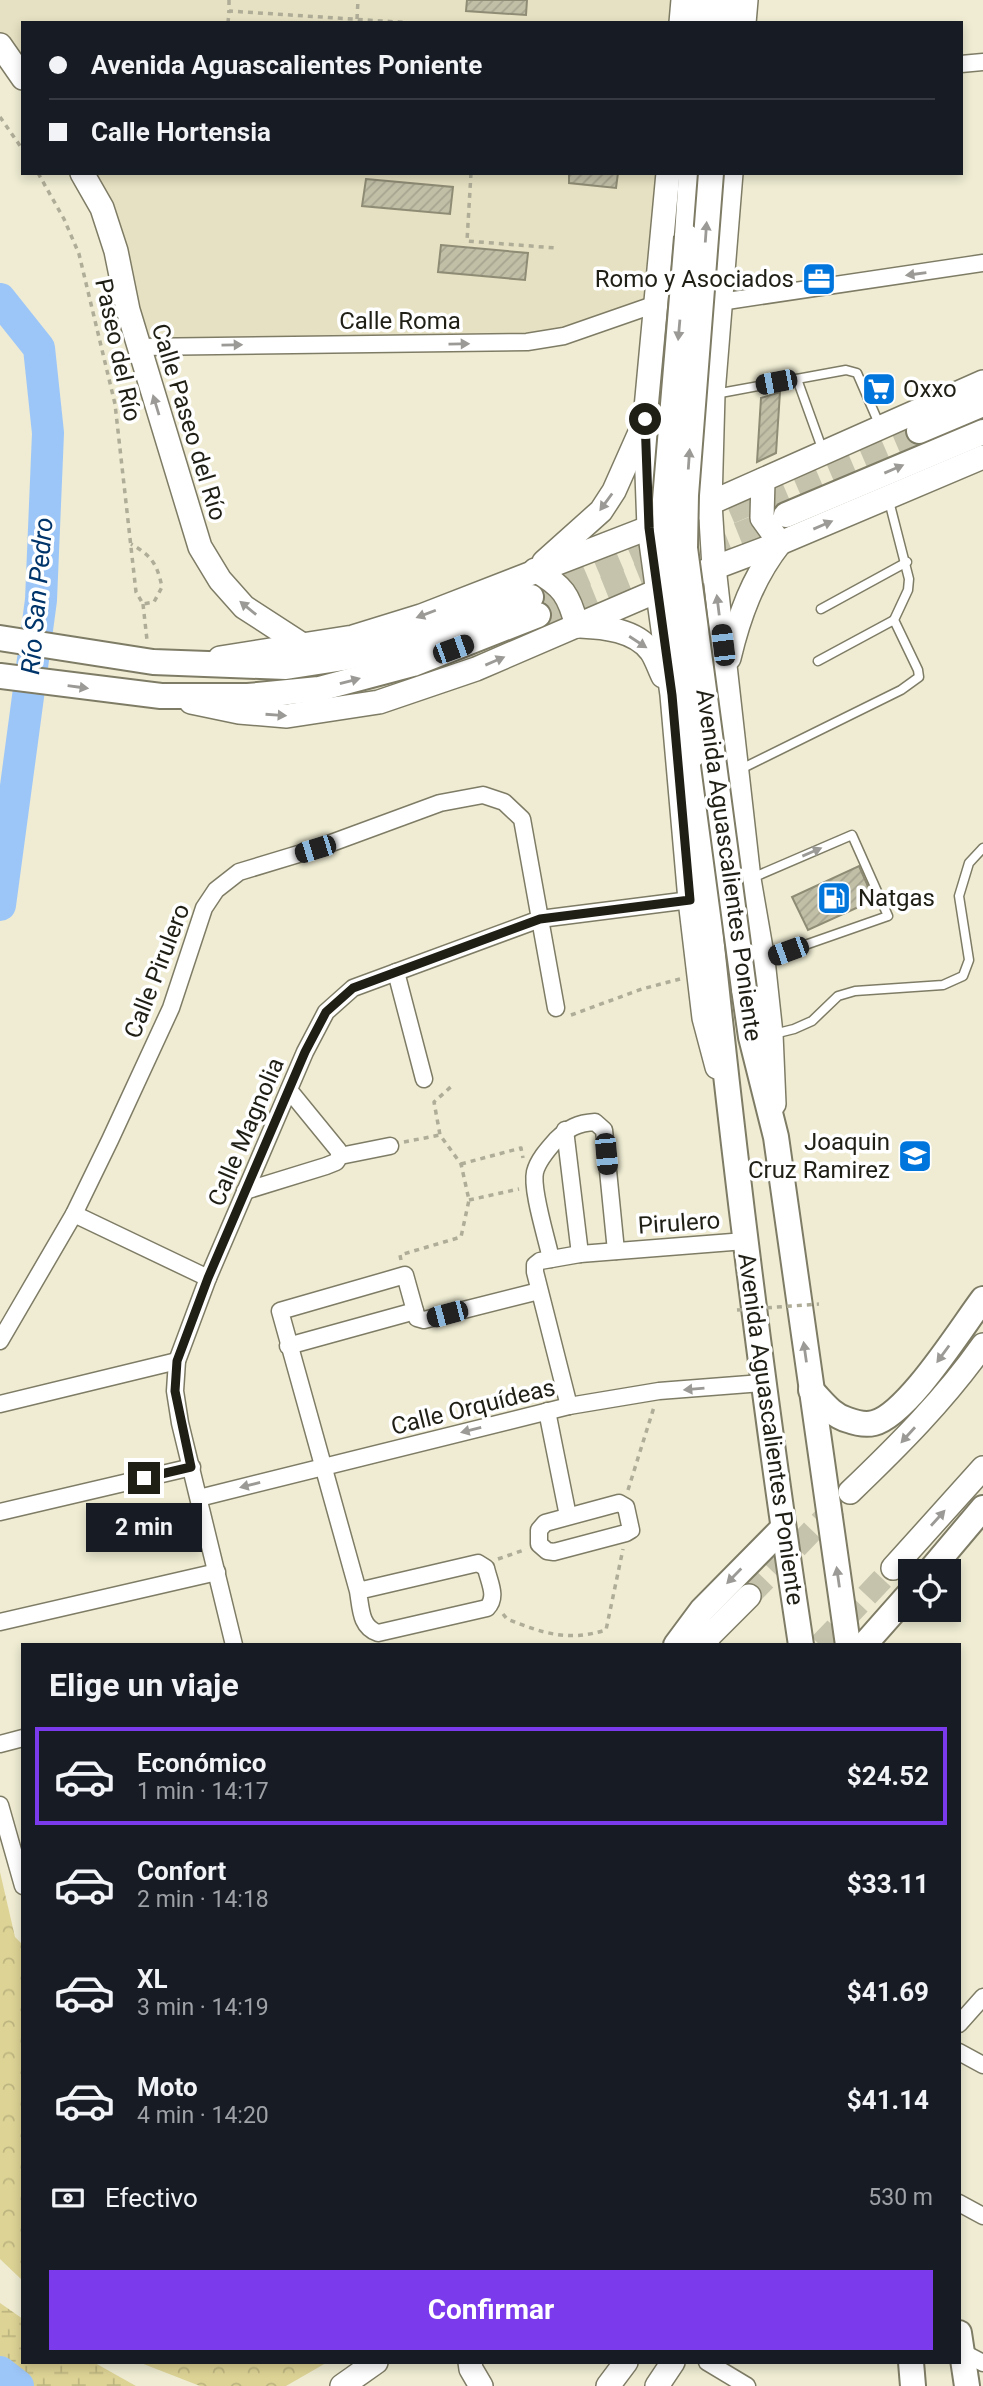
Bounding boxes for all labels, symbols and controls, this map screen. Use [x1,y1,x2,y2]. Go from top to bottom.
text: Avenida Aguascalientes Poniente [91,50,482,80]
text: Calle Hortensia [91,117,271,147]
one-way arrow [701,221,712,243]
office icon: Romo y Asociados [800,260,838,298]
place label: Romo y Asociados [595,265,794,293]
one-way arrow [904,268,926,279]
street label: Paseo del Río [89,276,147,424]
street label: Calle Roma [339,307,461,335]
one-way arrow [673,319,684,341]
street label: Calle Paseo del Río [146,320,232,524]
one-way arrow [448,338,470,350]
one-way arrow [221,339,243,351]
car [754,368,799,396]
supermarket icon: Oxxo [860,370,898,408]
place label: Oxxo [903,375,957,403]
one-way arrow [151,394,161,415]
route start [629,403,661,435]
one-way arrow [684,448,695,470]
one-way arrow [884,463,905,474]
one-way arrow [599,493,613,512]
water label: Río San Pedro [15,516,59,676]
one-way arrow [813,519,834,530]
one-way arrow [713,594,724,616]
one-way arrow [239,600,257,616]
one-way arrow [416,608,437,619]
car [711,623,736,667]
car [430,632,477,666]
one-way arrow [628,635,648,648]
one-way arrow [485,655,506,666]
one-way arrow [339,675,361,686]
one-way arrow [67,682,89,693]
street label: Avenida Aguascalientes Poniente [690,687,768,1043]
one-way arrow [266,710,288,721]
car [292,833,339,865]
one-way arrow [802,846,822,858]
fuel station icon: Natgas [815,879,853,917]
place label: Natgas [858,884,935,912]
street label: Calle Pirulero [119,900,195,1042]
car [765,934,812,968]
street label: Calle Magnolia [202,1054,290,1210]
place label: Joaquin Cruz Ramirez [748,1128,890,1184]
car [594,1132,619,1176]
school or university icon: Joaquin Cruz Ramirez [896,1137,934,1175]
street label: Pirulero [637,1206,721,1240]
street label: Avenida Aguascalientes Poniente [732,1251,810,1607]
car [424,1298,471,1330]
one-way arrow [800,1341,811,1363]
one-way arrow [936,1345,950,1363]
street label: Calle Orquídeas [388,1373,558,1441]
one-way arrow [683,1384,705,1395]
one-way arrow [460,1425,482,1436]
one-way arrow [900,1426,916,1444]
route end [128,1462,160,1494]
one-way arrow [239,1480,261,1491]
callout: 2 min [86,1502,202,1552]
one-way arrow [930,1509,946,1527]
text: 2 min [115,1514,173,1541]
map controls [898,1559,961,1622]
button: locate [898,1559,961,1622]
one-way arrow [832,1566,843,1588]
one-way arrow [727,1567,743,1584]
text: Elige un viaje [49,1666,239,1704]
icon: car [53,1745,116,1808]
text: Económico [137,1748,266,1778]
text: $24.52 [847,1761,929,1791]
text: 1 min · 14:17 [137,1778,269,1805]
icon: car [53,1853,116,1916]
text: Confort [137,1856,226,1886]
text: $33.11 [847,1869,929,1899]
text: 2 min · 14:18 [137,1886,269,1913]
icon: car [53,1961,116,2024]
text: XL [137,1964,168,1994]
text: $41.69 [847,1977,929,2007]
text: 3 min · 14:19 [137,1994,269,2021]
icon: car [53,2069,116,2132]
text: Moto [137,2072,198,2102]
text: $41.14 [847,2085,929,2115]
text: 4 min · 14:20 [137,2102,269,2129]
icon: cash [49,2179,87,2217]
text: Efectivo [105,2183,198,2213]
text: 530 m [868,2184,933,2211]
button: Confirmar [49,2270,933,2350]

